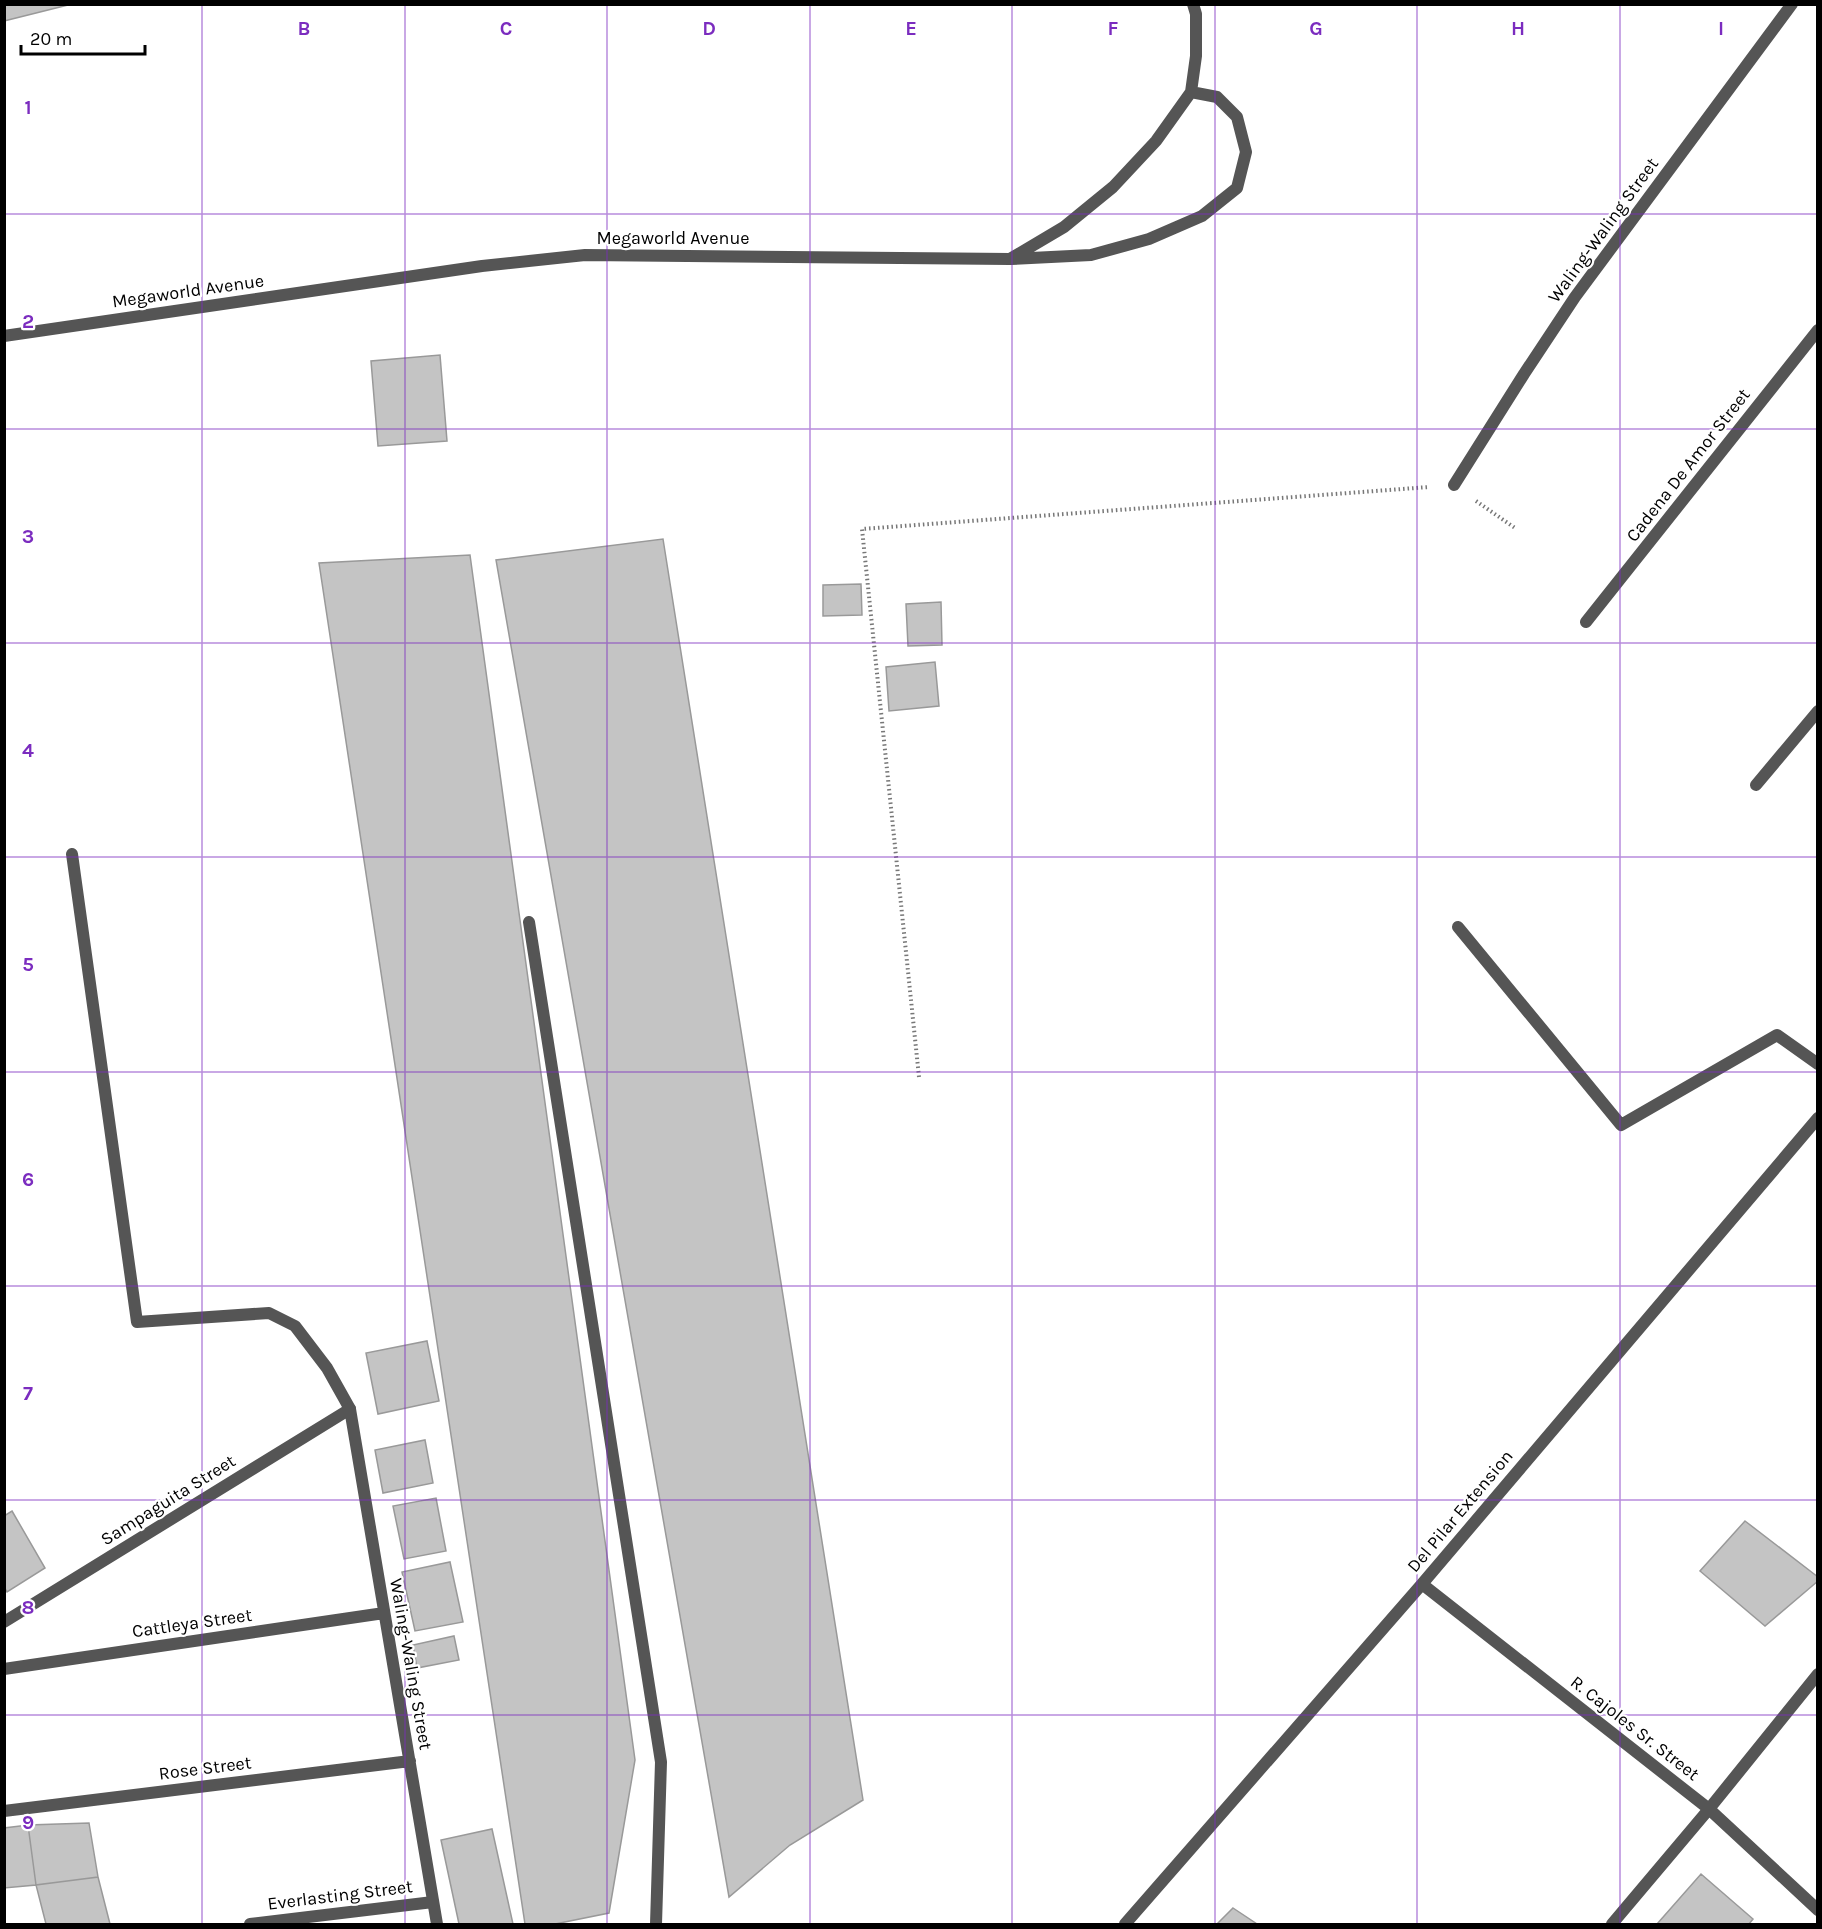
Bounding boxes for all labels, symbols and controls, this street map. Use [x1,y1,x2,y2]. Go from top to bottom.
text: B [298,17,310,40]
text: C [500,17,512,40]
text: D [702,17,716,40]
text: E [905,17,917,40]
text: F [1108,17,1119,40]
text: G [1309,17,1323,40]
text: H [1511,17,1525,40]
text: I [1718,17,1724,40]
scale bar [21,18,146,56]
text: 20 m [30,28,72,50]
text: 1 [24,96,32,119]
street label: Waling-Waling Street [1543,153,1663,307]
street label: Megaworld Avenue [596,227,750,249]
street label: Megaworld Avenue [111,269,265,313]
text: 2 [22,310,34,333]
street label: Cadena De Amor Street [1621,384,1755,546]
text: 3 [22,525,34,548]
text: 4 [22,739,34,762]
text: 5 [22,953,34,976]
text: 6 [22,1168,34,1191]
text: 7 [23,1382,33,1405]
street label: Del Pilar Extension [1402,1445,1518,1577]
street label: Sampaguita Street [97,1450,240,1550]
street label: Waling-Waling Street [385,1577,437,1752]
text: 8 [22,1596,34,1619]
street label: Cattleya Street [131,1604,254,1642]
street label: R. Cajoles Sr. Street [1566,1671,1704,1785]
street label: Rose Street [157,1751,253,1785]
text: 9 [22,1811,34,1834]
street label: Everlasting Street [266,1875,414,1915]

